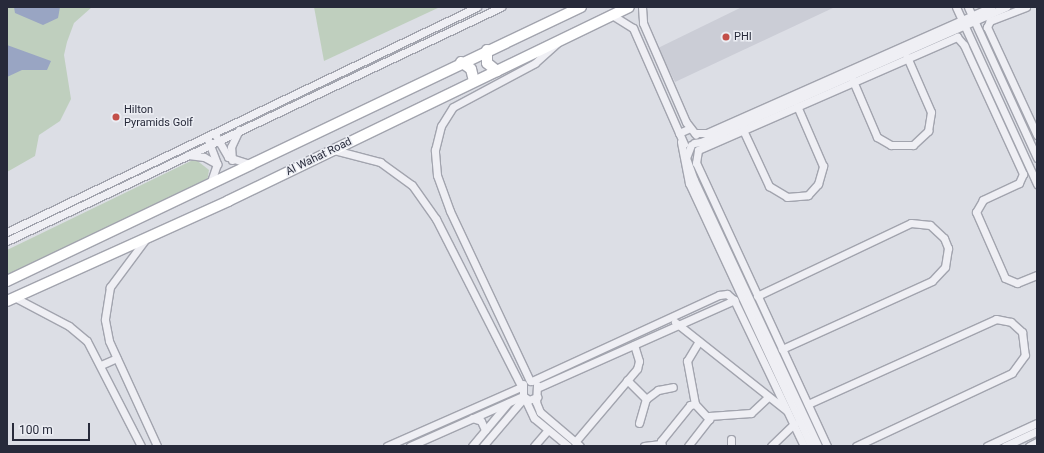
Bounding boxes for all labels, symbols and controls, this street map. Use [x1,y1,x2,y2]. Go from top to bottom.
place label: PHI [734,30,752,44]
marker: PHI [721,32,731,42]
place label: Hilton Pyramids Golf [124,104,193,130]
marker: Hilton Pyramids Golf [111,112,121,122]
street label: Al Wahat Road [284,135,354,179]
scale bar [14,415,92,441]
text: 100 m [19,423,53,437]

